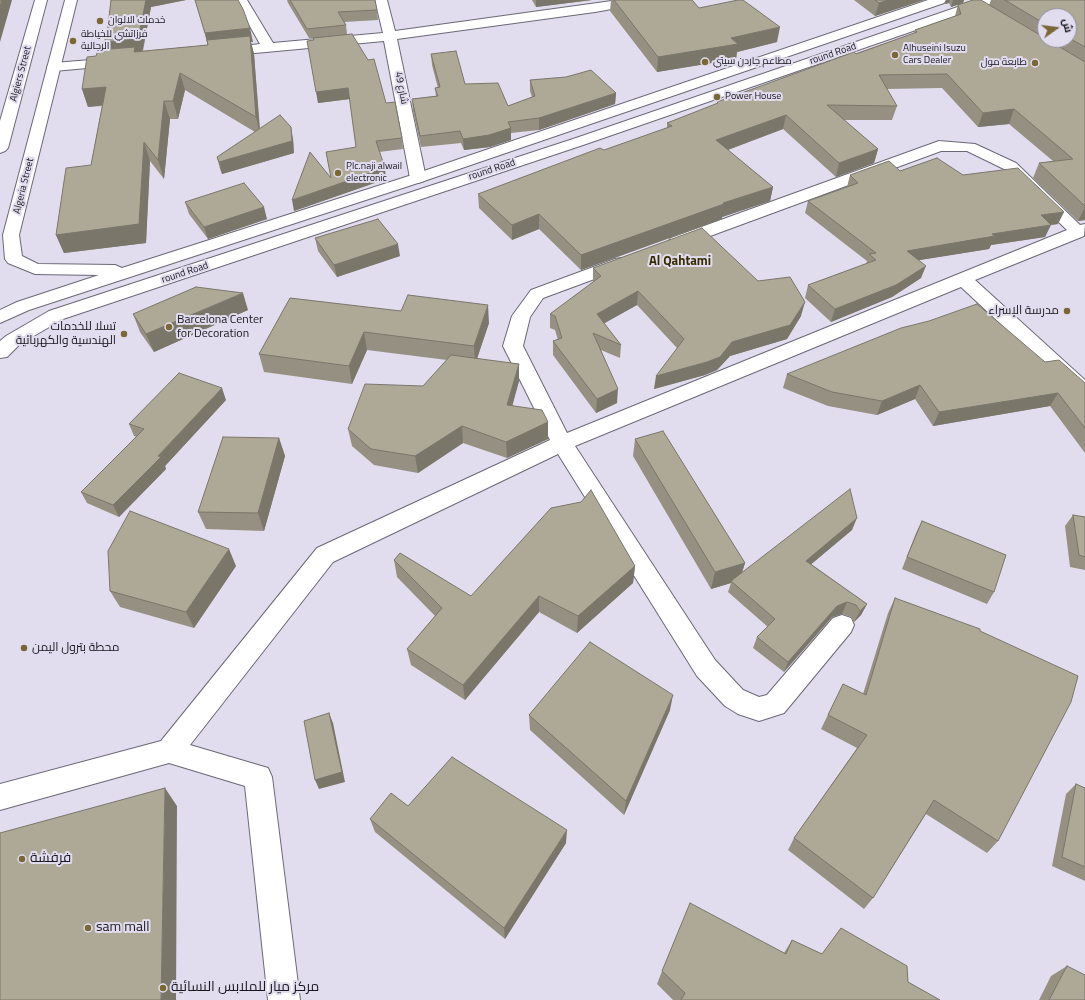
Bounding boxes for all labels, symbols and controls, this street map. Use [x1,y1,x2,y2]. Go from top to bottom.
north arrow [1037,8,1077,48]
place label: خدمات الالوان [108,15,165,27]
marker: خدمات الالوان [95,16,105,26]
text: ش [1058,17,1077,34]
place label: فرزاتشي للخياطة الرجالية [81,29,148,52]
marker: فرزاتشي للخياطة الرجالية [68,36,78,46]
street label: round Road [808,40,858,68]
place label: Alhuseini Isuzu Cars Dealer [903,43,966,66]
street label: Algiers Street [8,45,34,103]
marker: Alhuseini Isuzu Cars Dealer [890,50,900,60]
place label: مطاعم جاردن سيتي [713,56,792,68]
marker: مطاعم جاردن سيتي [700,57,710,67]
place label: طابعة مول [981,57,1027,69]
marker: طابعة مول [1030,58,1040,68]
street label: شارع 49 [392,71,410,105]
place label: Power House [725,91,781,103]
marker: Power House [712,92,722,102]
street label: Algeria Street [11,157,37,215]
street label: round Road [467,157,517,183]
place label: Plc.naji alwail electronic [346,161,402,184]
marker: Plc.naji alwail electronic [333,168,343,178]
district label: Al Qahtami [649,254,711,270]
street label: round Road [160,260,210,286]
place label: مدرسة الإسراء [988,304,1059,318]
marker: مدرسة الإسراء [1062,306,1072,316]
place label: Barcelona Center for Decoration [177,313,263,341]
place label: تسلا للخدمات الهندسية والكهربائية [16,320,116,348]
marker: Barcelona Center for Decoration [164,322,174,332]
marker: تسلا للخدمات الهندسية والكهربائية [119,329,129,339]
place label: محطة بترول اليمن [32,641,120,655]
marker: محطة بترول اليمن [19,643,29,653]
place label: فرفشة [30,851,71,867]
marker: فرفشة [17,854,27,864]
place label: sam mall [96,920,149,936]
marker: sam mall [83,923,93,933]
place label: مركز ميار للملابس النسائية [171,980,319,996]
marker: مركز ميار للملابس النسائية [158,983,168,993]

